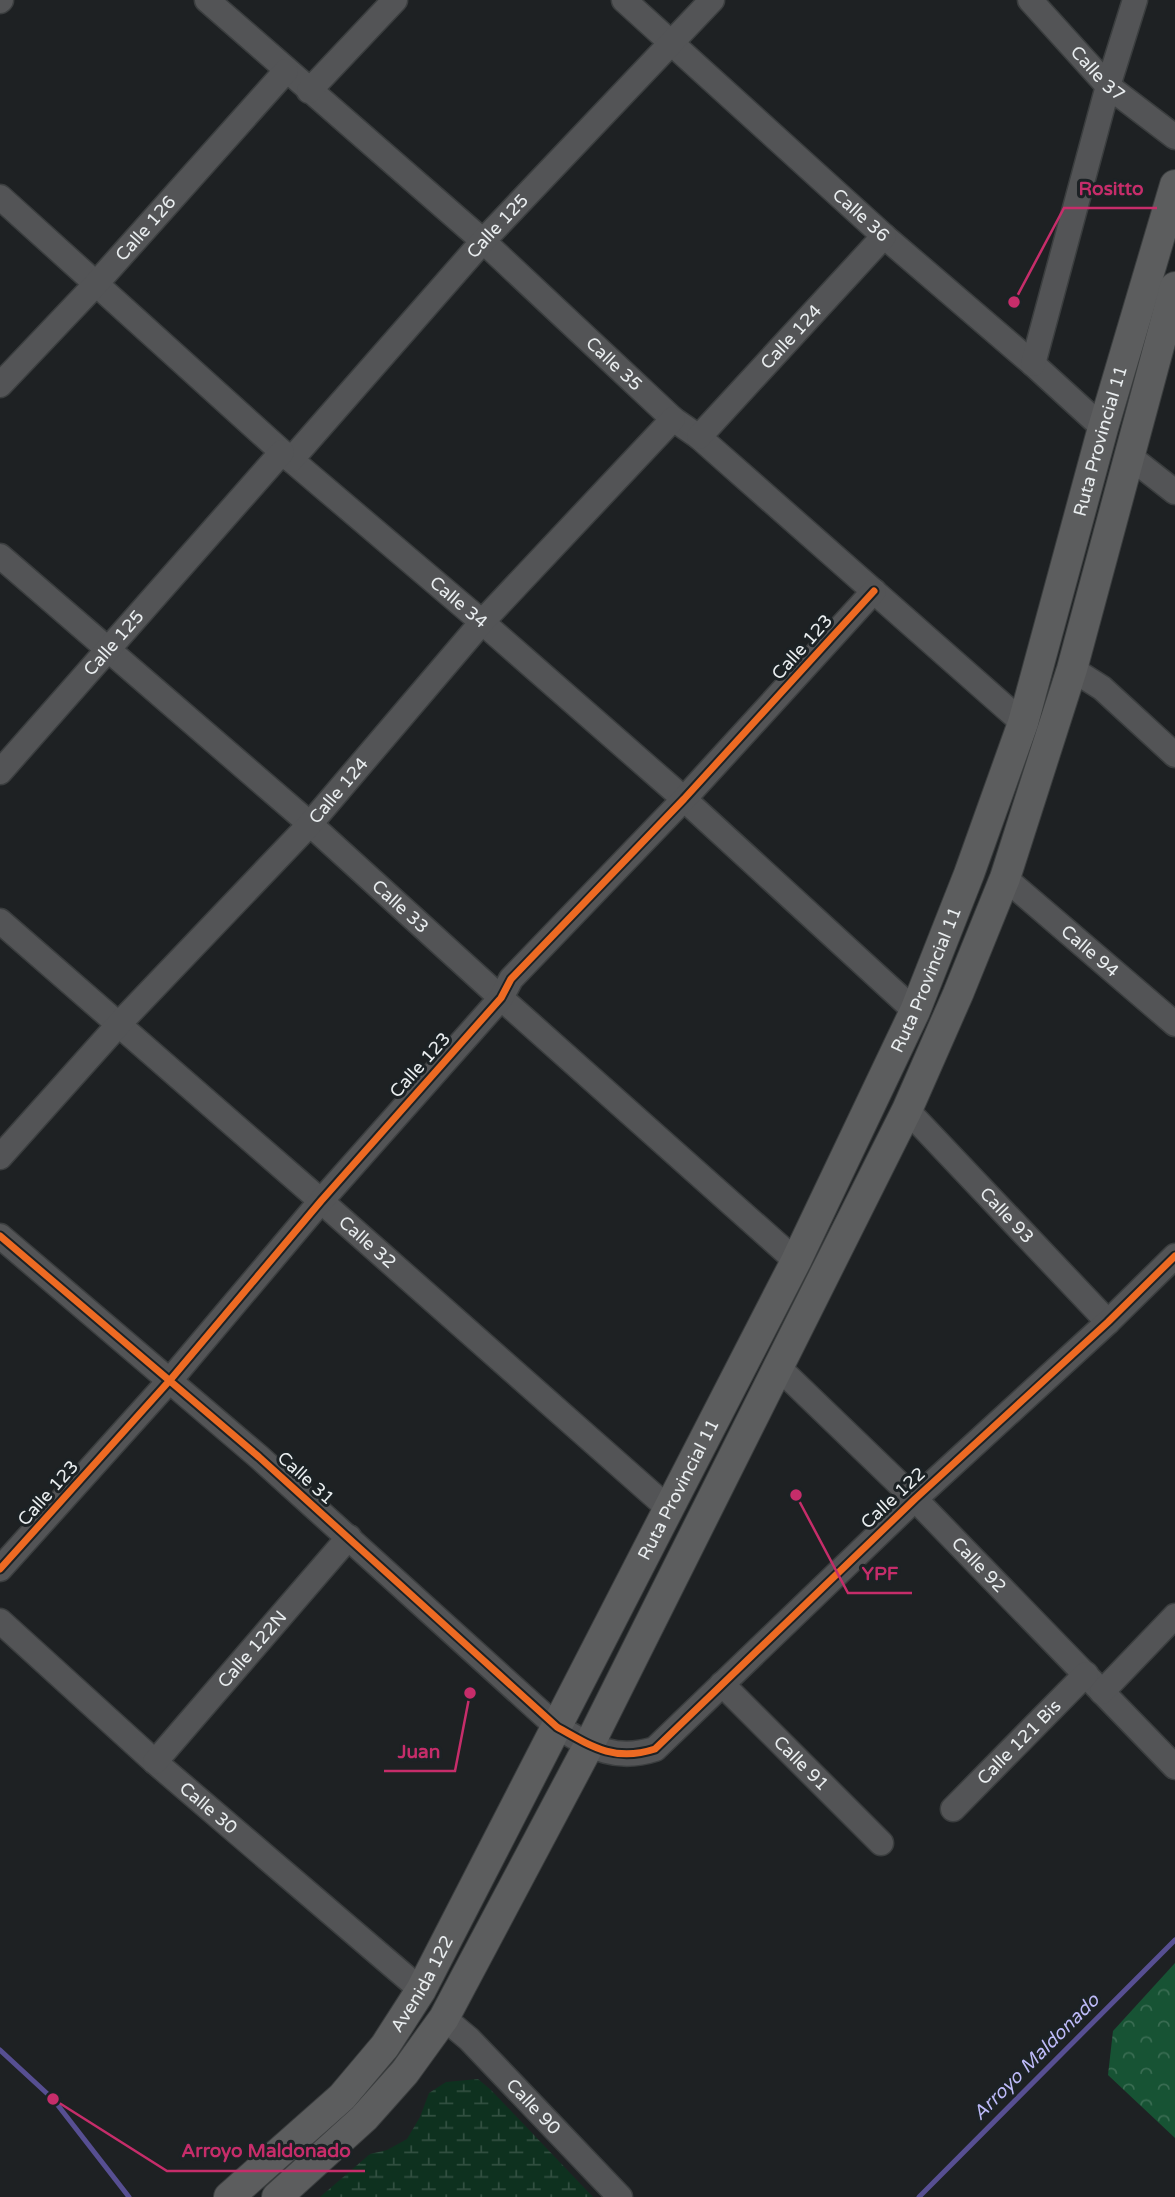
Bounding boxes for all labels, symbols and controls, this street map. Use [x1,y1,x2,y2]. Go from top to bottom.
street label: Calle 37 [1066,41,1129,106]
callout: Rositto [1064,168,1157,208]
text: Rositto [1079,178,1143,200]
street label: Calle 36 [828,184,894,246]
street label: Calle 125 [462,189,533,263]
street label: Calle 126 [111,191,181,266]
street label: Calle 124 [756,300,826,374]
street label: Calle 35 [581,332,647,395]
street label: Ruta Provincial 11 [1069,363,1132,519]
street label: Calle 34 [425,571,492,633]
street label: Calle 125 [79,606,149,680]
street label: Calle 123 [767,610,837,684]
street label: Calle 124 [304,753,373,828]
street label: Calle 33 [367,875,433,938]
street label: Ruta Provincial 11 [886,904,966,1056]
street label: Calle 94 [1057,920,1123,982]
street label: Calle 123 [385,1028,455,1102]
street label: Calle 93 [975,1183,1039,1248]
street label: Calle 32 [334,1211,401,1273]
street label: Ruta Provincial 11 [633,1415,724,1564]
street label: Calle 31 [273,1447,339,1509]
street label: Calle 123 [13,1456,83,1530]
street label: Calle 122 [856,1463,930,1533]
street label: Calle 92 [947,1532,1011,1597]
callout: YPF [848,1553,912,1593]
text: YPF [862,1563,899,1585]
street label: Calle 122N [213,1606,292,1692]
street label: Calle 121 Bis [972,1695,1066,1789]
callout: Juan [384,1731,455,1771]
street label: Calle 91 [769,1731,833,1795]
text: Juan [397,1741,440,1763]
street label: Calle 30 [175,1777,242,1839]
street label: Avenida 122 [386,1932,458,2036]
water label: Arroyo Maldonado [968,1988,1105,2125]
street label: Calle 90 [502,2074,565,2139]
callout: Arroyo Maldonado [167,2131,365,2171]
text: Arroyo Maldonado [181,2140,351,2163]

